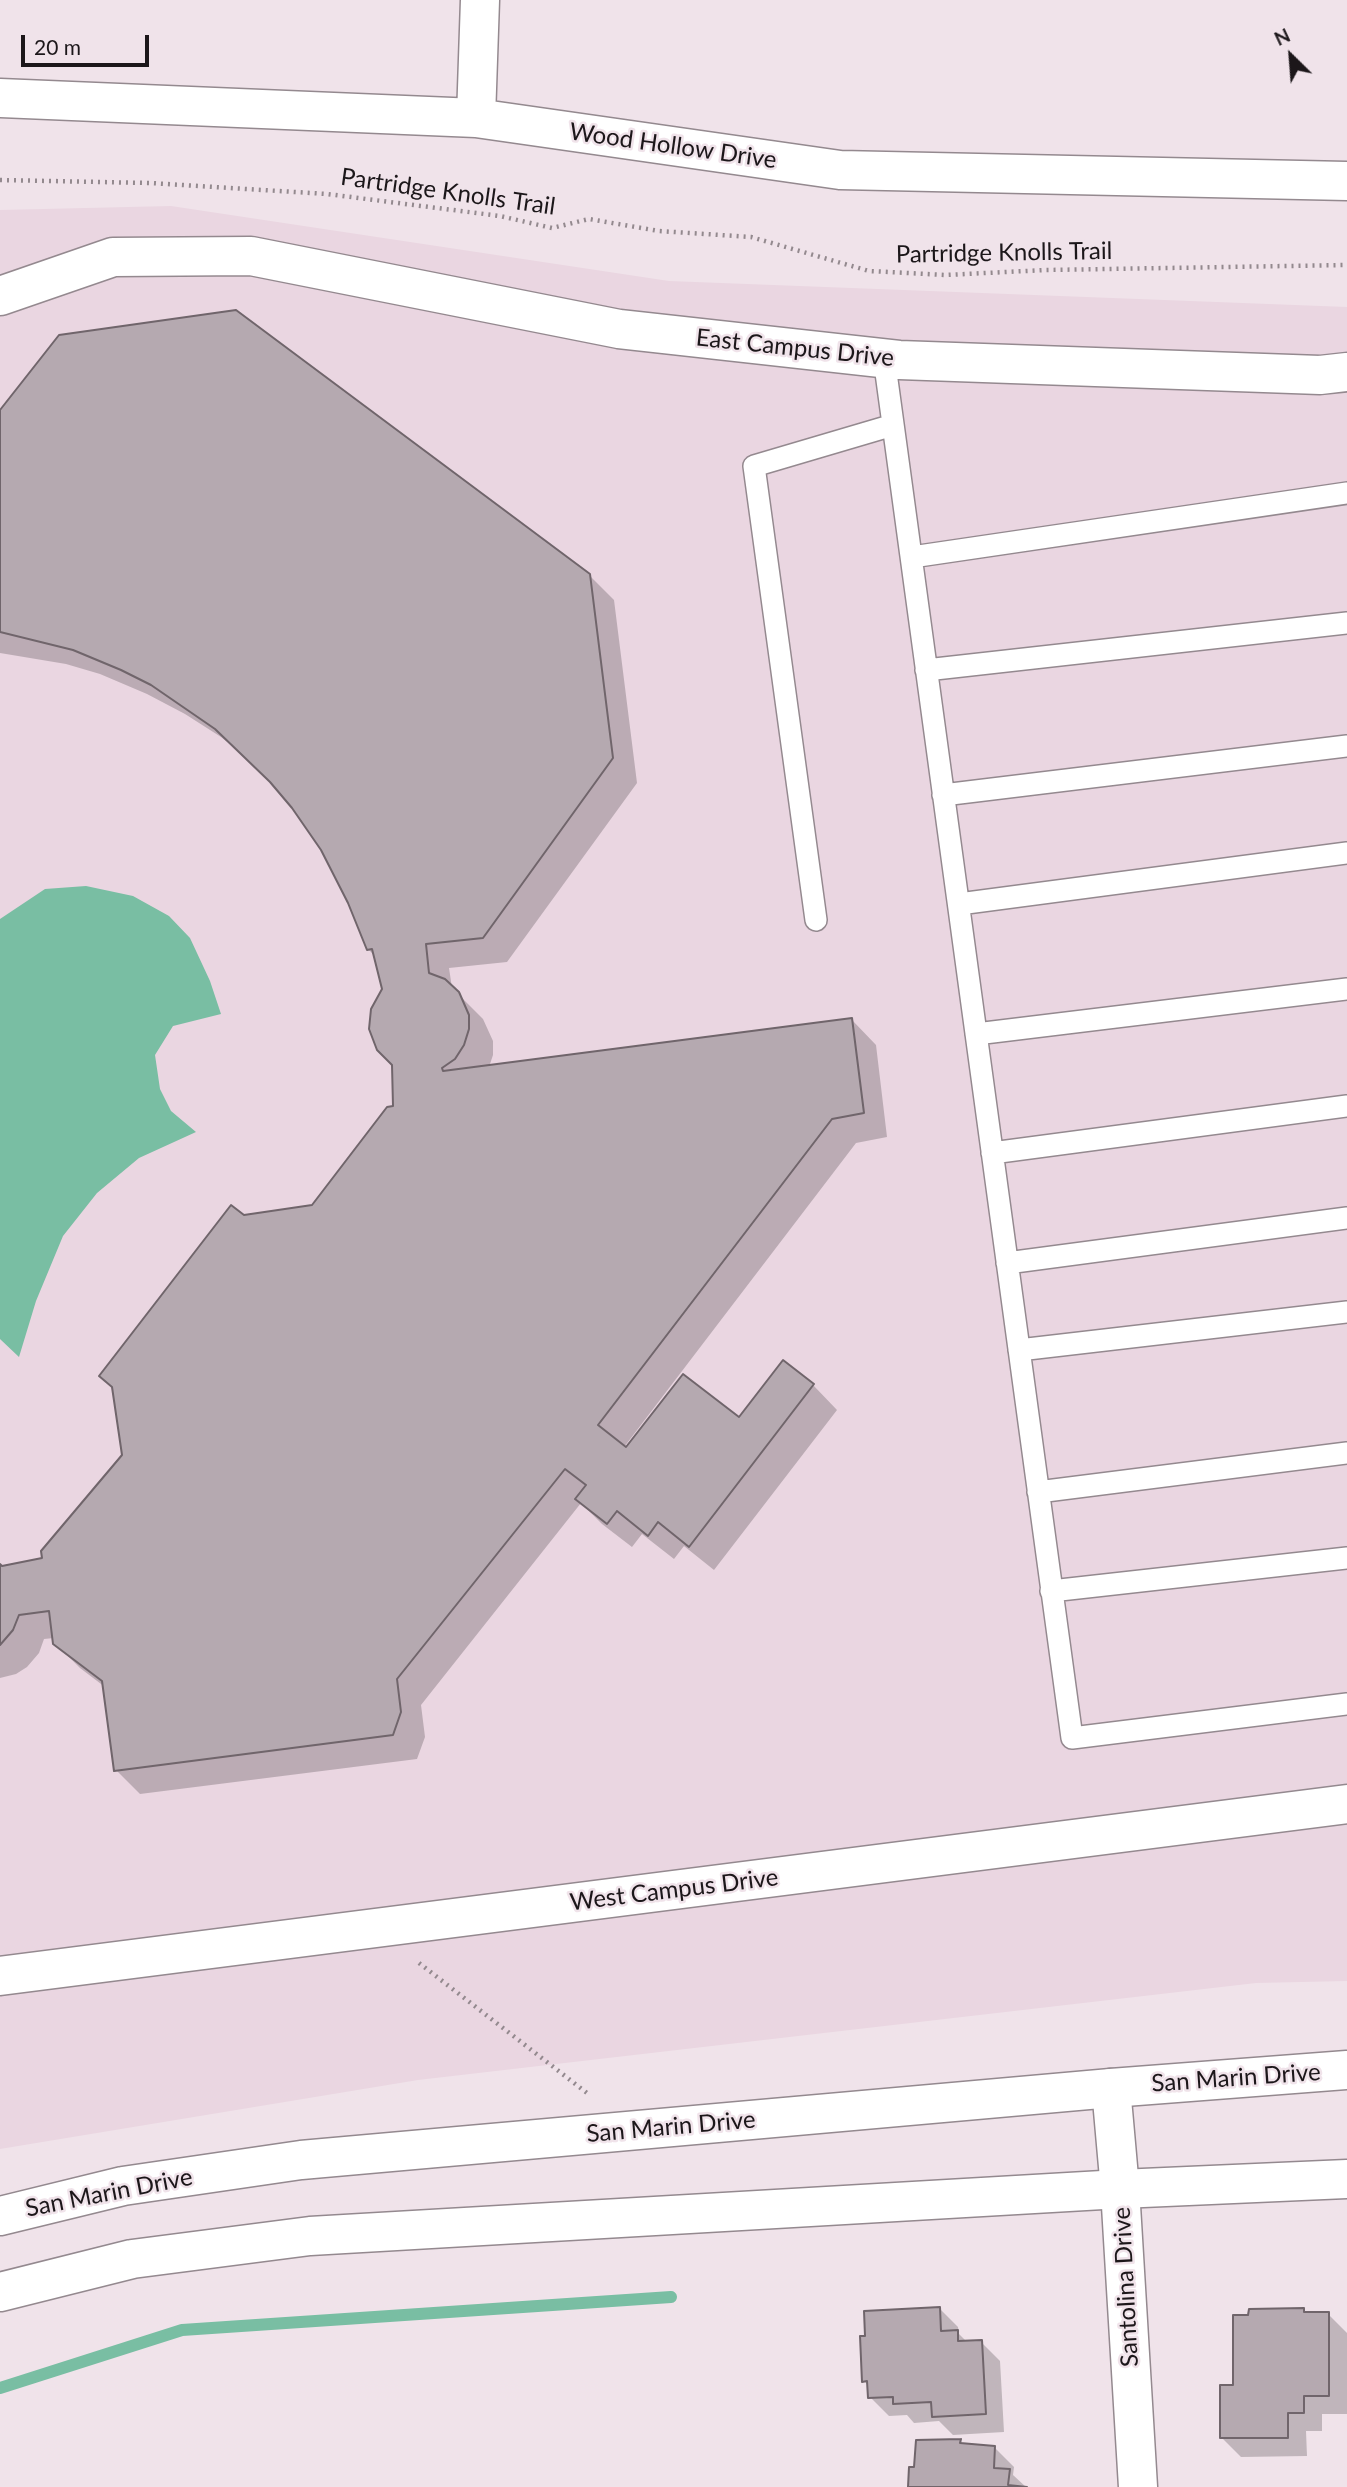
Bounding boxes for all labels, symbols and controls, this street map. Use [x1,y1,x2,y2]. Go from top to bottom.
scale bar [24,21,152,65]
north arrow [1256,21,1326,91]
text: N [1270,23,1293,50]
text: 20 m [34,34,81,59]
street label: Wood Hollow Drive [568,117,778,175]
street label: Partridge Knolls Trail [339,163,557,221]
street label: Partridge Knolls Trail [896,237,1112,269]
street label: East Campus Drive [695,323,895,373]
street label: West Campus Drive [568,1863,780,1917]
street label: San Marin Drive [1150,2058,1322,2098]
street label: San Marin Drive [585,2105,757,2149]
street label: San Marin Drive [23,2163,195,2223]
street label: Santolina Drive [1107,2206,1145,2368]

